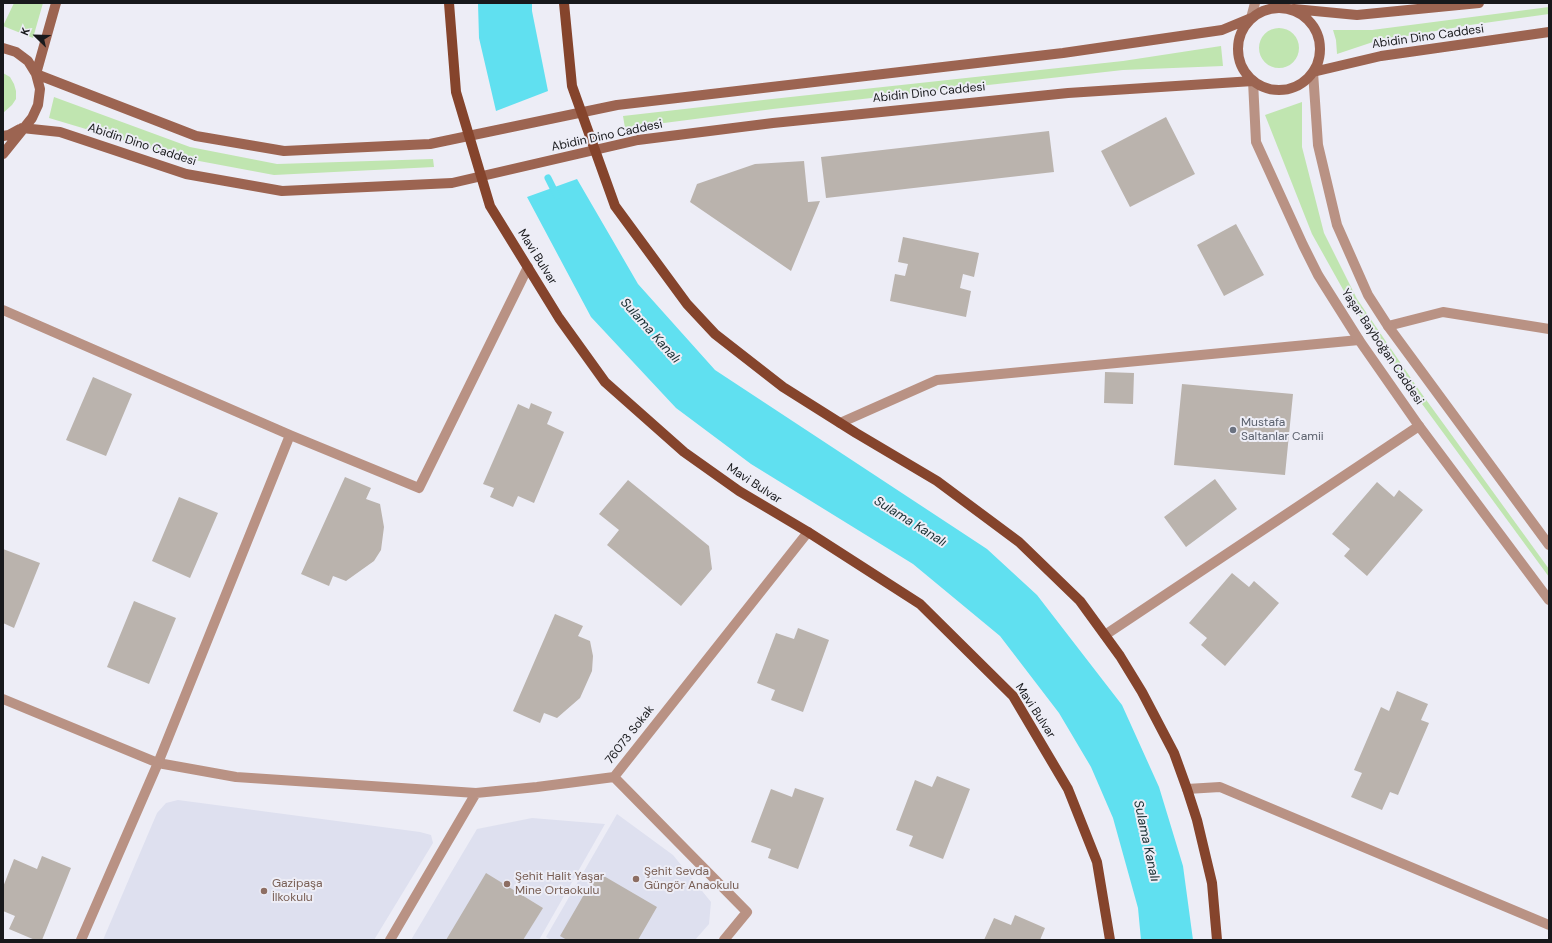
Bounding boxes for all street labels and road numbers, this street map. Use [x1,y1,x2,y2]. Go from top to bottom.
street label: Abidin Dino Caddesi [1371,22,1485,52]
street label: Abidin Dino Caddesi [872,80,986,106]
street label: Abidin Dino Caddesi [550,117,664,155]
street label: Abidin Dino Caddesi [86,121,198,169]
street label: Mavi Bulvar [514,227,560,287]
street label: Yaşar Bayboğan Caddesi [1338,286,1426,408]
street label: Mavi Bulvar [724,461,784,507]
street label: Mavi Bulvar [1012,681,1058,741]
street label: 76073 Sokak [603,703,657,767]

